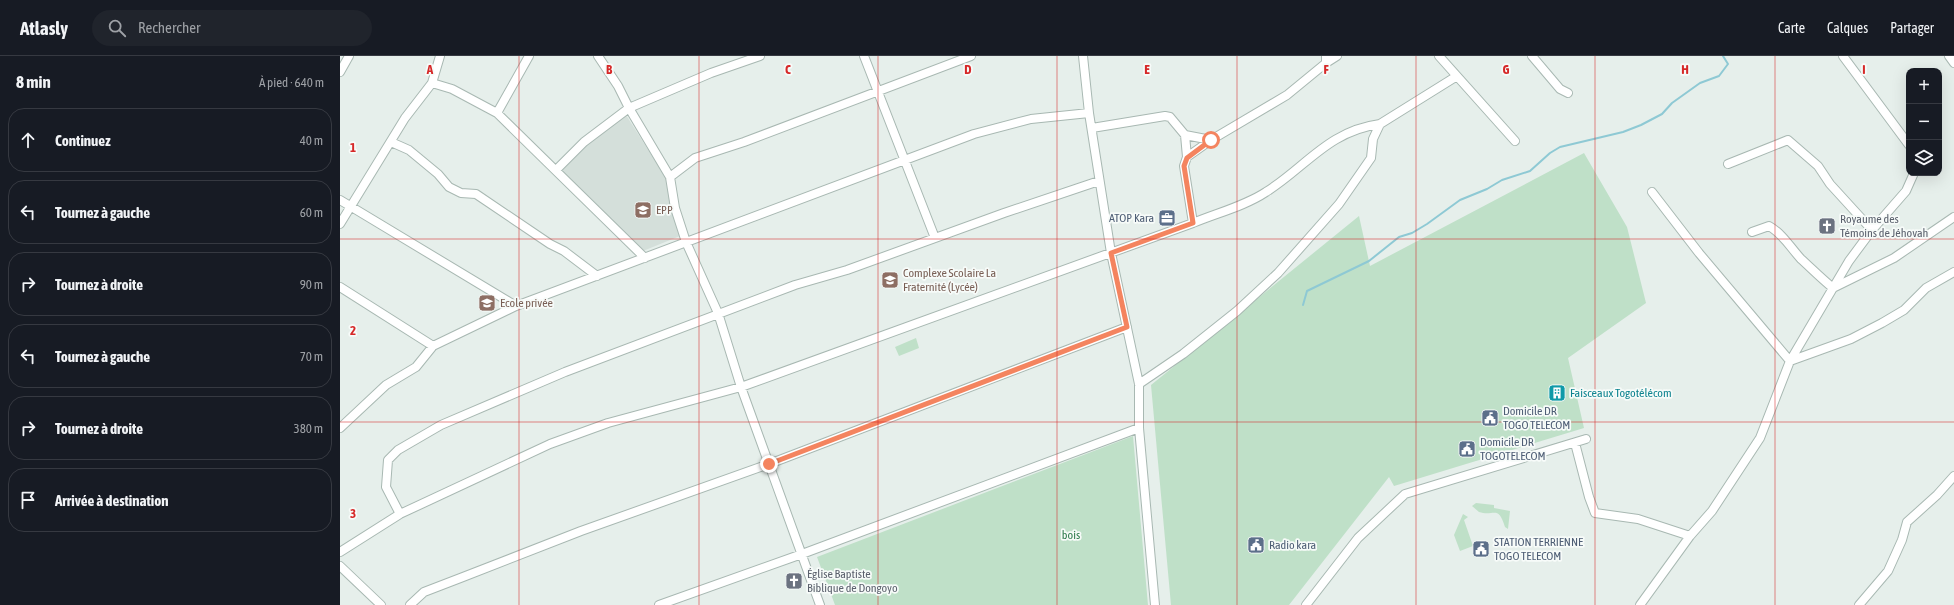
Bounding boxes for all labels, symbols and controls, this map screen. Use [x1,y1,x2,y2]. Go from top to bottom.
search box [92,10,372,46]
text: Atlasly [20,17,68,39]
icon: search [106,17,128,39]
text: Rechercher [138,19,200,36]
text: Carte [1778,20,1805,36]
text: Calques [1827,20,1868,36]
text: Partager [1890,20,1934,36]
text: A [426,62,434,77]
text: B [606,62,613,77]
text: C [785,62,791,77]
text: D [964,62,972,77]
text: E [1144,62,1150,77]
text: F [1323,62,1329,77]
text: G [1503,62,1510,77]
text: H [1681,62,1689,77]
text: I [1862,62,1866,77]
map controls [1906,68,1942,176]
button: + [1906,68,1942,104]
text: 8 min [16,72,51,92]
text: À pied · 640 m [259,75,324,90]
button: − [1906,104,1942,140]
icon: ahead [17,129,39,151]
route start [1202,131,1220,149]
text: Continuez [55,132,111,149]
text: 40 m [300,133,323,148]
text: 1 [350,140,356,155]
button: layers [1906,140,1942,176]
school or university icon: EPP [633,200,653,220]
icon: left [17,201,39,223]
place label: EPP [656,203,673,217]
text: Tournez à gauche [55,204,150,221]
text: 60 m [300,205,323,220]
office icon: ATOP Kara [1157,208,1177,228]
place label: ATOP Kara [1109,211,1154,225]
place label: Royaume des Témoins de Jéhovah [1840,212,1928,240]
church icon: Royaume des Témoins de Jéhovah [1817,216,1837,236]
place label: Complexe Scolaire La Fraternité (Lycée) [903,266,996,294]
school or university icon: Complexe Scolaire La Fraternité (Lycée) [880,270,900,290]
icon: right [17,273,39,295]
text: Tournez à droite [55,276,143,293]
text: 90 m [300,277,323,292]
school or university icon: Ecole privée [477,293,497,313]
place label: Ecole privée [500,296,553,310]
text: 2 [350,323,356,338]
icon: left [17,345,39,367]
text: Tournez à gauche [55,348,150,365]
text: 70 m [300,349,323,364]
building icon: Faisceaux Togotélécom [1547,383,1567,403]
place label: Faisceaux Togotélécom [1570,386,1672,400]
place label: Domicile DR TOGO TELECOM [1503,404,1570,432]
public building icon: Domicile DR TOGO TELECOM [1480,408,1500,428]
icon: right [17,417,39,439]
text: Tournez à droite [55,420,143,437]
text: 380 m [294,421,323,436]
place label: Domicile DR TOGOTELECOM [1480,435,1546,463]
public building icon: Domicile DR TOGOTELECOM [1457,439,1477,459]
route end [760,455,778,473]
icon: arrive [17,489,39,511]
text: Arrivée à destination [55,492,169,509]
text: 3 [350,506,356,521]
park label: bois [1062,528,1080,542]
public building icon: Radio kara [1246,535,1266,555]
place label: STATION TERRIENNE TOGO TELECOM [1494,535,1583,563]
place label: Radio kara [1269,538,1316,552]
public building icon: STATION TERRIENNE TOGO TELECOM [1471,539,1491,559]
place label: Église Baptiste Biblique de Dongoyo [807,567,898,595]
church icon: Église Baptiste Biblique de Dongoyo [784,571,804,591]

